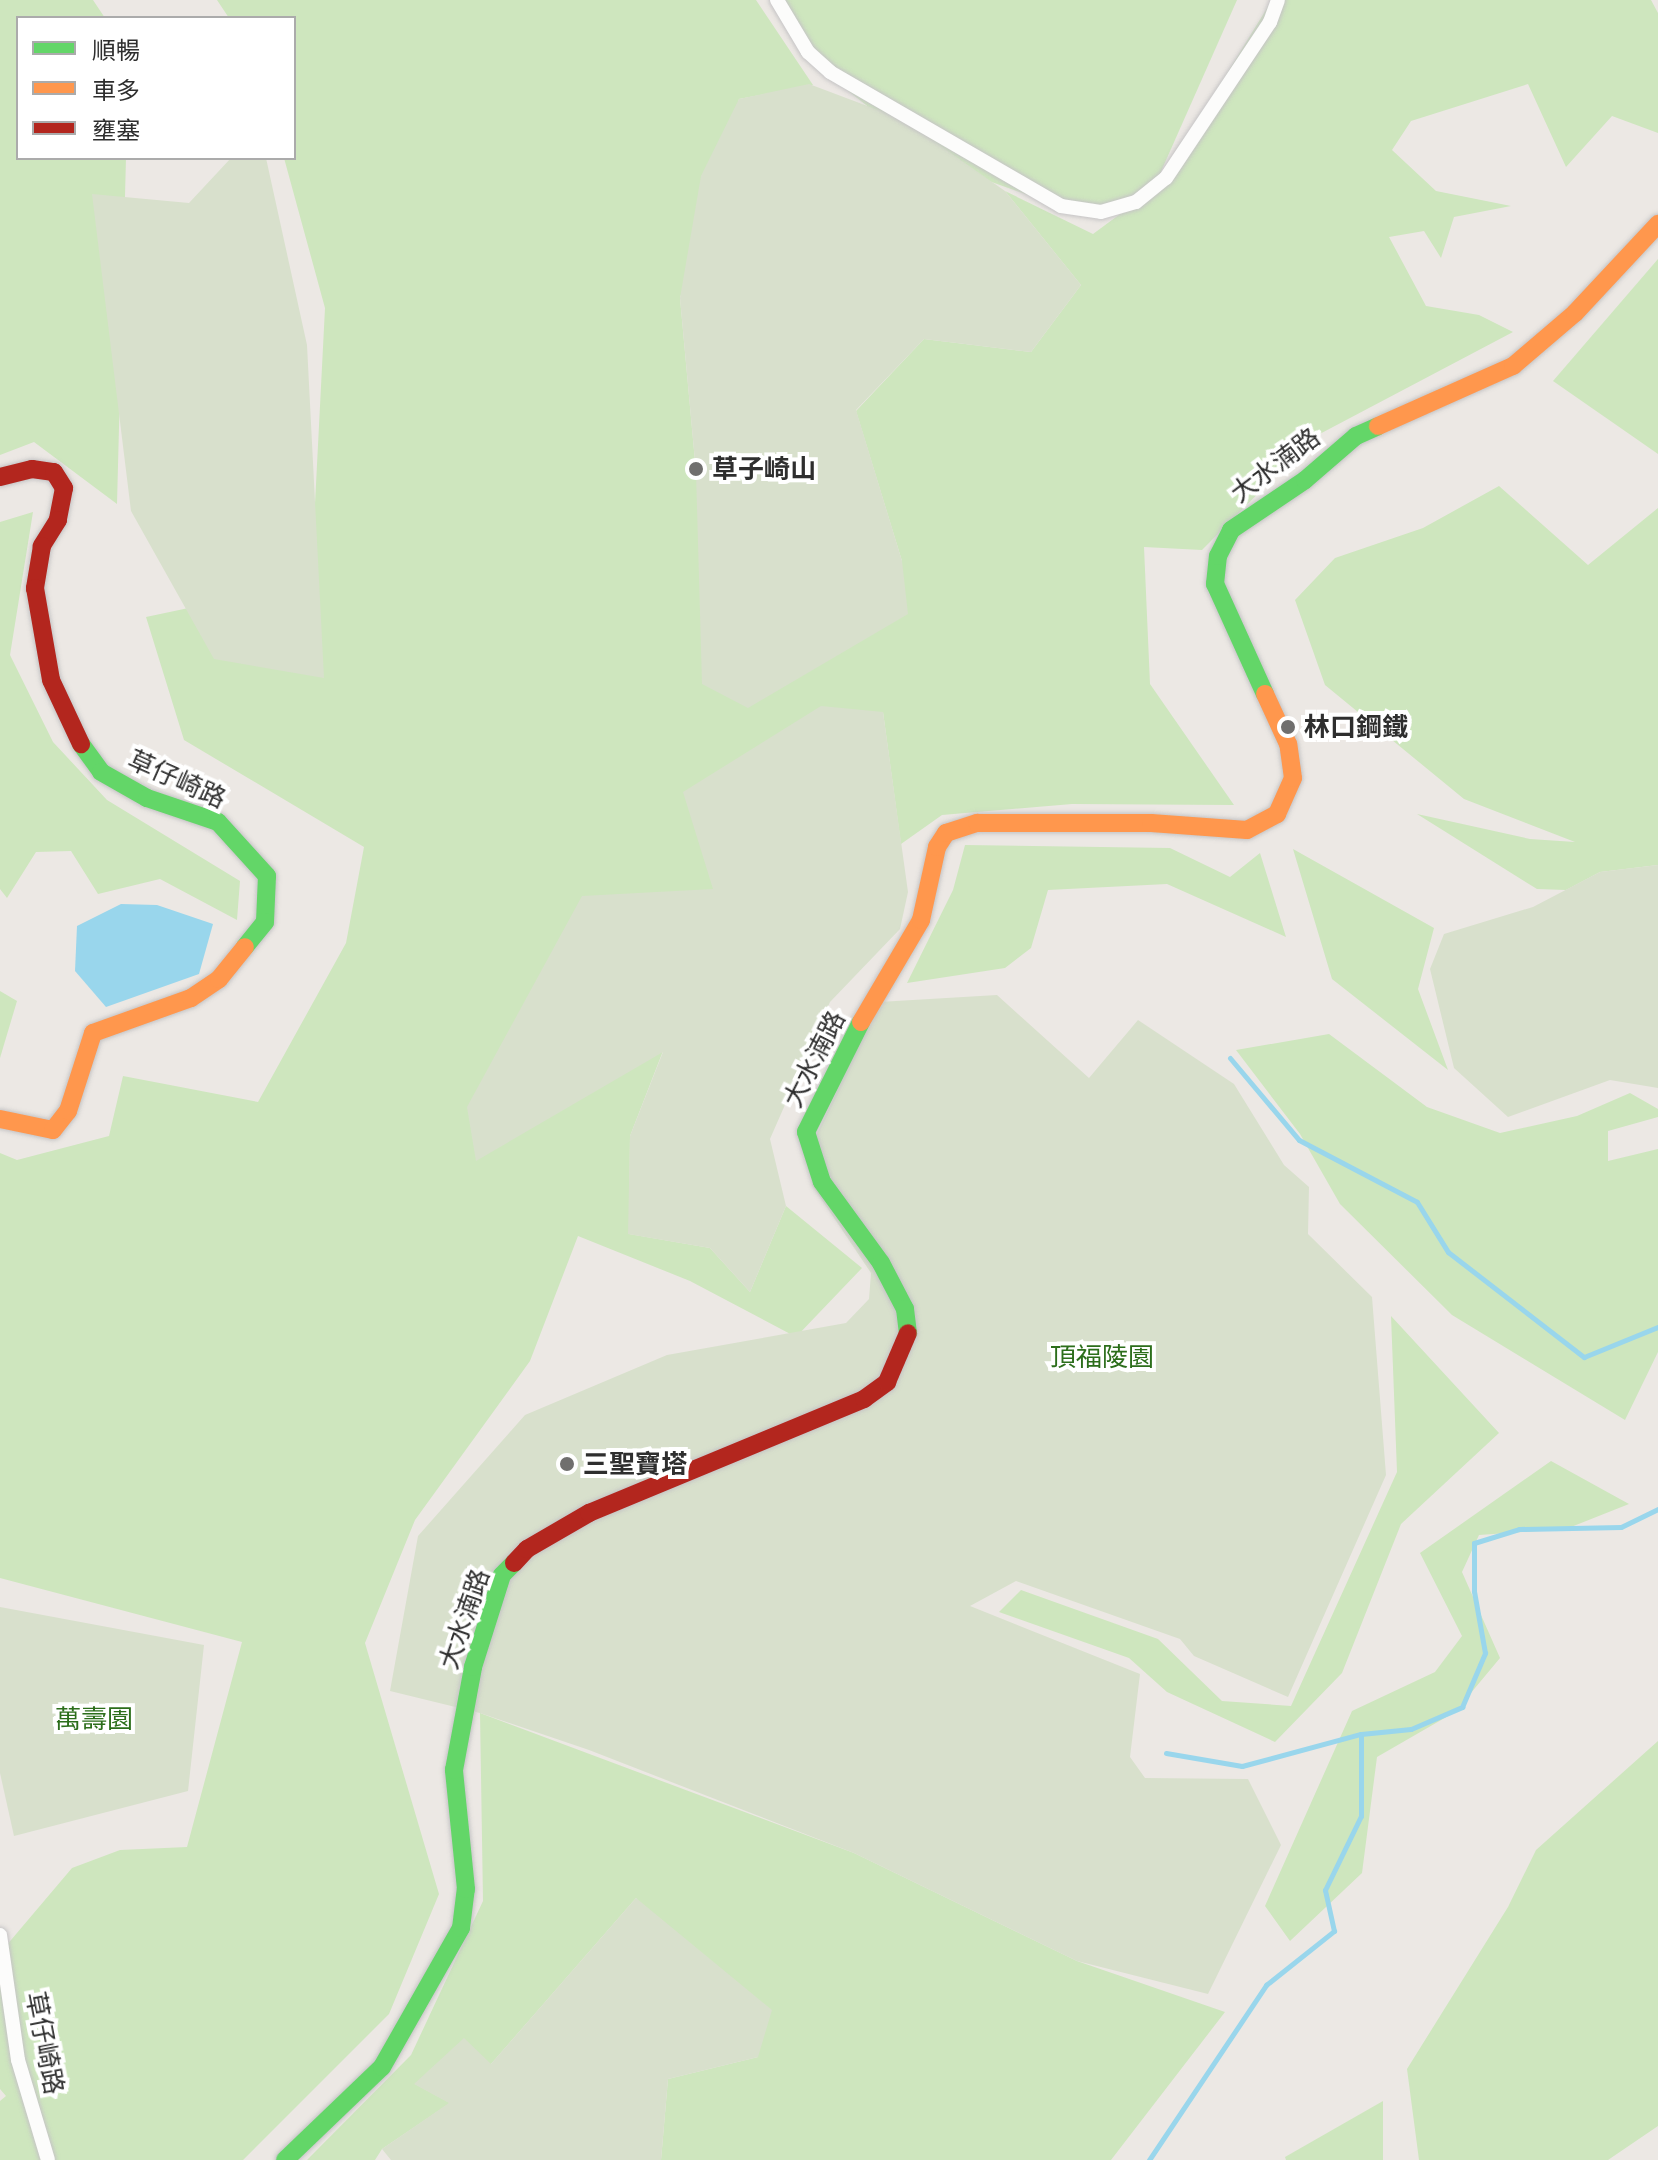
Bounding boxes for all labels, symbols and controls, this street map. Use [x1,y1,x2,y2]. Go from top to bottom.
legend [16,16,296,160]
text: 順暢 [92,33,140,66]
text: 車多 [92,73,140,106]
text: 壅塞 [92,113,140,146]
street label: 大水湳路 [1224,421,1326,509]
place label: 草子崎山 [712,453,816,485]
marker: 草子崎山 [687,460,705,478]
place label: 林口鋼鐵 [1304,711,1408,743]
marker: 林口鋼鐵 [1279,718,1297,736]
street label: 草仔崎路 [123,744,231,814]
street label: 大水湳路 [776,1006,852,1112]
park label: 頂福陵園 [1050,1341,1154,1373]
place label: 三聖寶塔 [583,1448,687,1480]
marker: 三聖寶塔 [558,1455,576,1473]
street label: 大水湳路 [432,1565,496,1673]
park label: 萬壽園 [55,1703,133,1735]
street label: 草仔崎路 [20,1989,70,2097]

